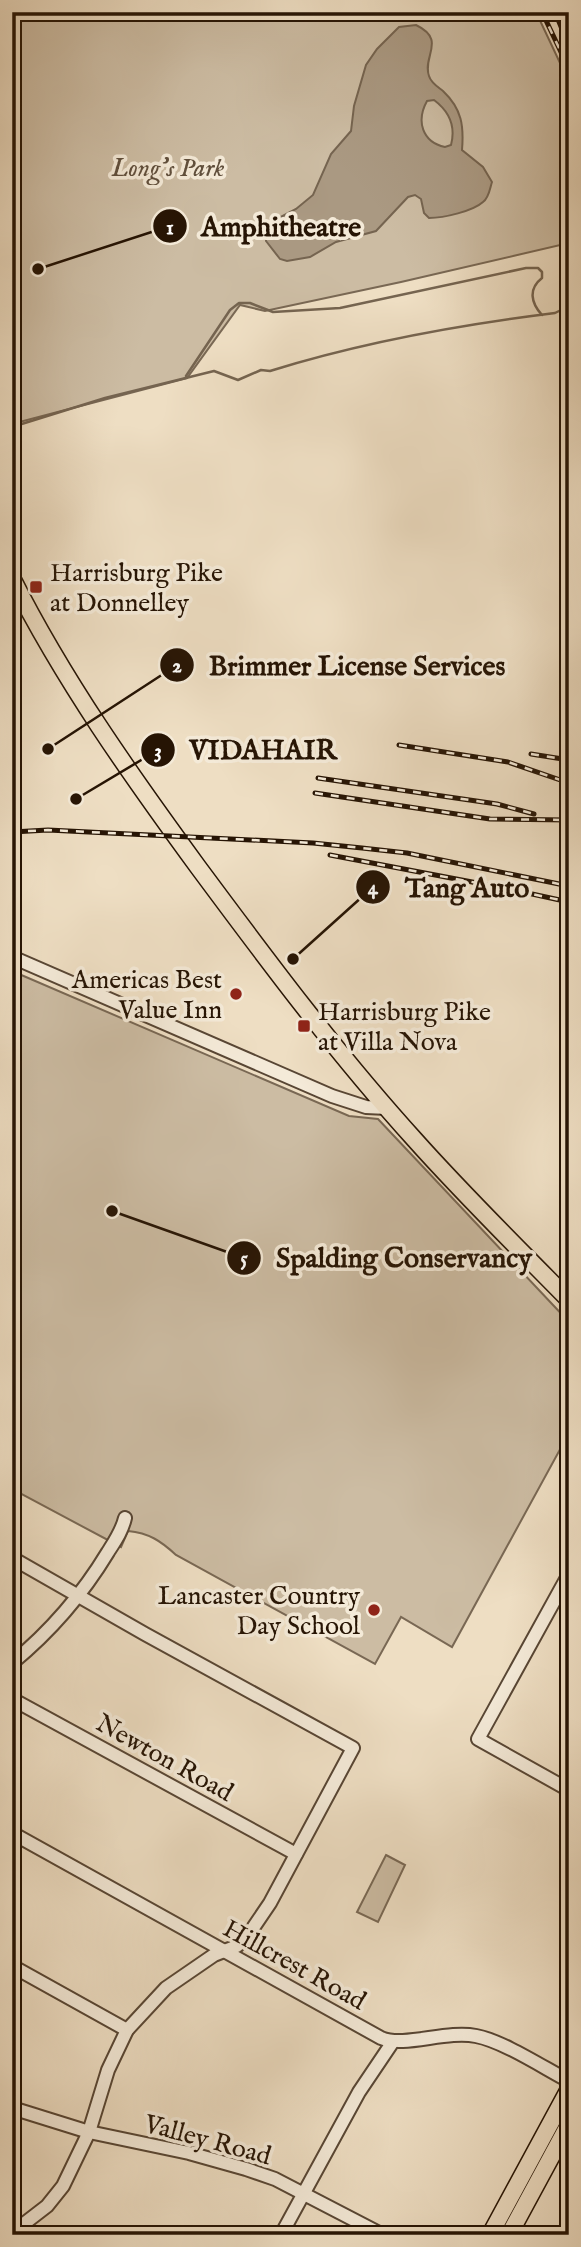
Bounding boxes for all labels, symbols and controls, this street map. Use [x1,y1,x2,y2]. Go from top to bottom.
park label: Long's Park [110,152,225,186]
callout: Amphitheatre [152,202,375,251]
text: Amphitheatre [200,211,361,246]
text: 1 [166,215,174,242]
place label: Harrisburg Pike at Donnelley [50,557,223,620]
marker: Harrisburg Pike at Donnelley [28,579,44,595]
callout: Brimmer License Services [159,641,519,690]
text: Brimmer License Services [209,650,505,685]
text: 2 [172,653,182,680]
callout: VIDAHAIR [140,725,351,774]
text: VIDAHAIR [188,734,339,769]
text: 3 [154,738,162,765]
callout: Tang Auto [356,863,543,912]
text: Tang Auto [404,872,529,907]
text: 4 [368,875,379,902]
place label: Americas Best Value Inn [71,964,222,1027]
marker: Americas Best Value Inn [228,986,244,1002]
place label: Harrisburg Pike at Villa Nova [318,996,491,1059]
marker: Harrisburg Pike at Villa Nova [296,1018,312,1034]
callout: Spalding Conservancy [227,1233,545,1282]
text: Spalding Conservancy [276,1242,533,1277]
text: 5 [240,1246,248,1273]
place label: Lancaster Country Day School [158,1580,361,1643]
marker: Lancaster Country Day School [366,1602,382,1618]
street label: Newton Road [90,1707,239,1810]
street label: Hillcrest Road [217,1912,372,2018]
street label: Valley Road [140,2107,275,2173]

